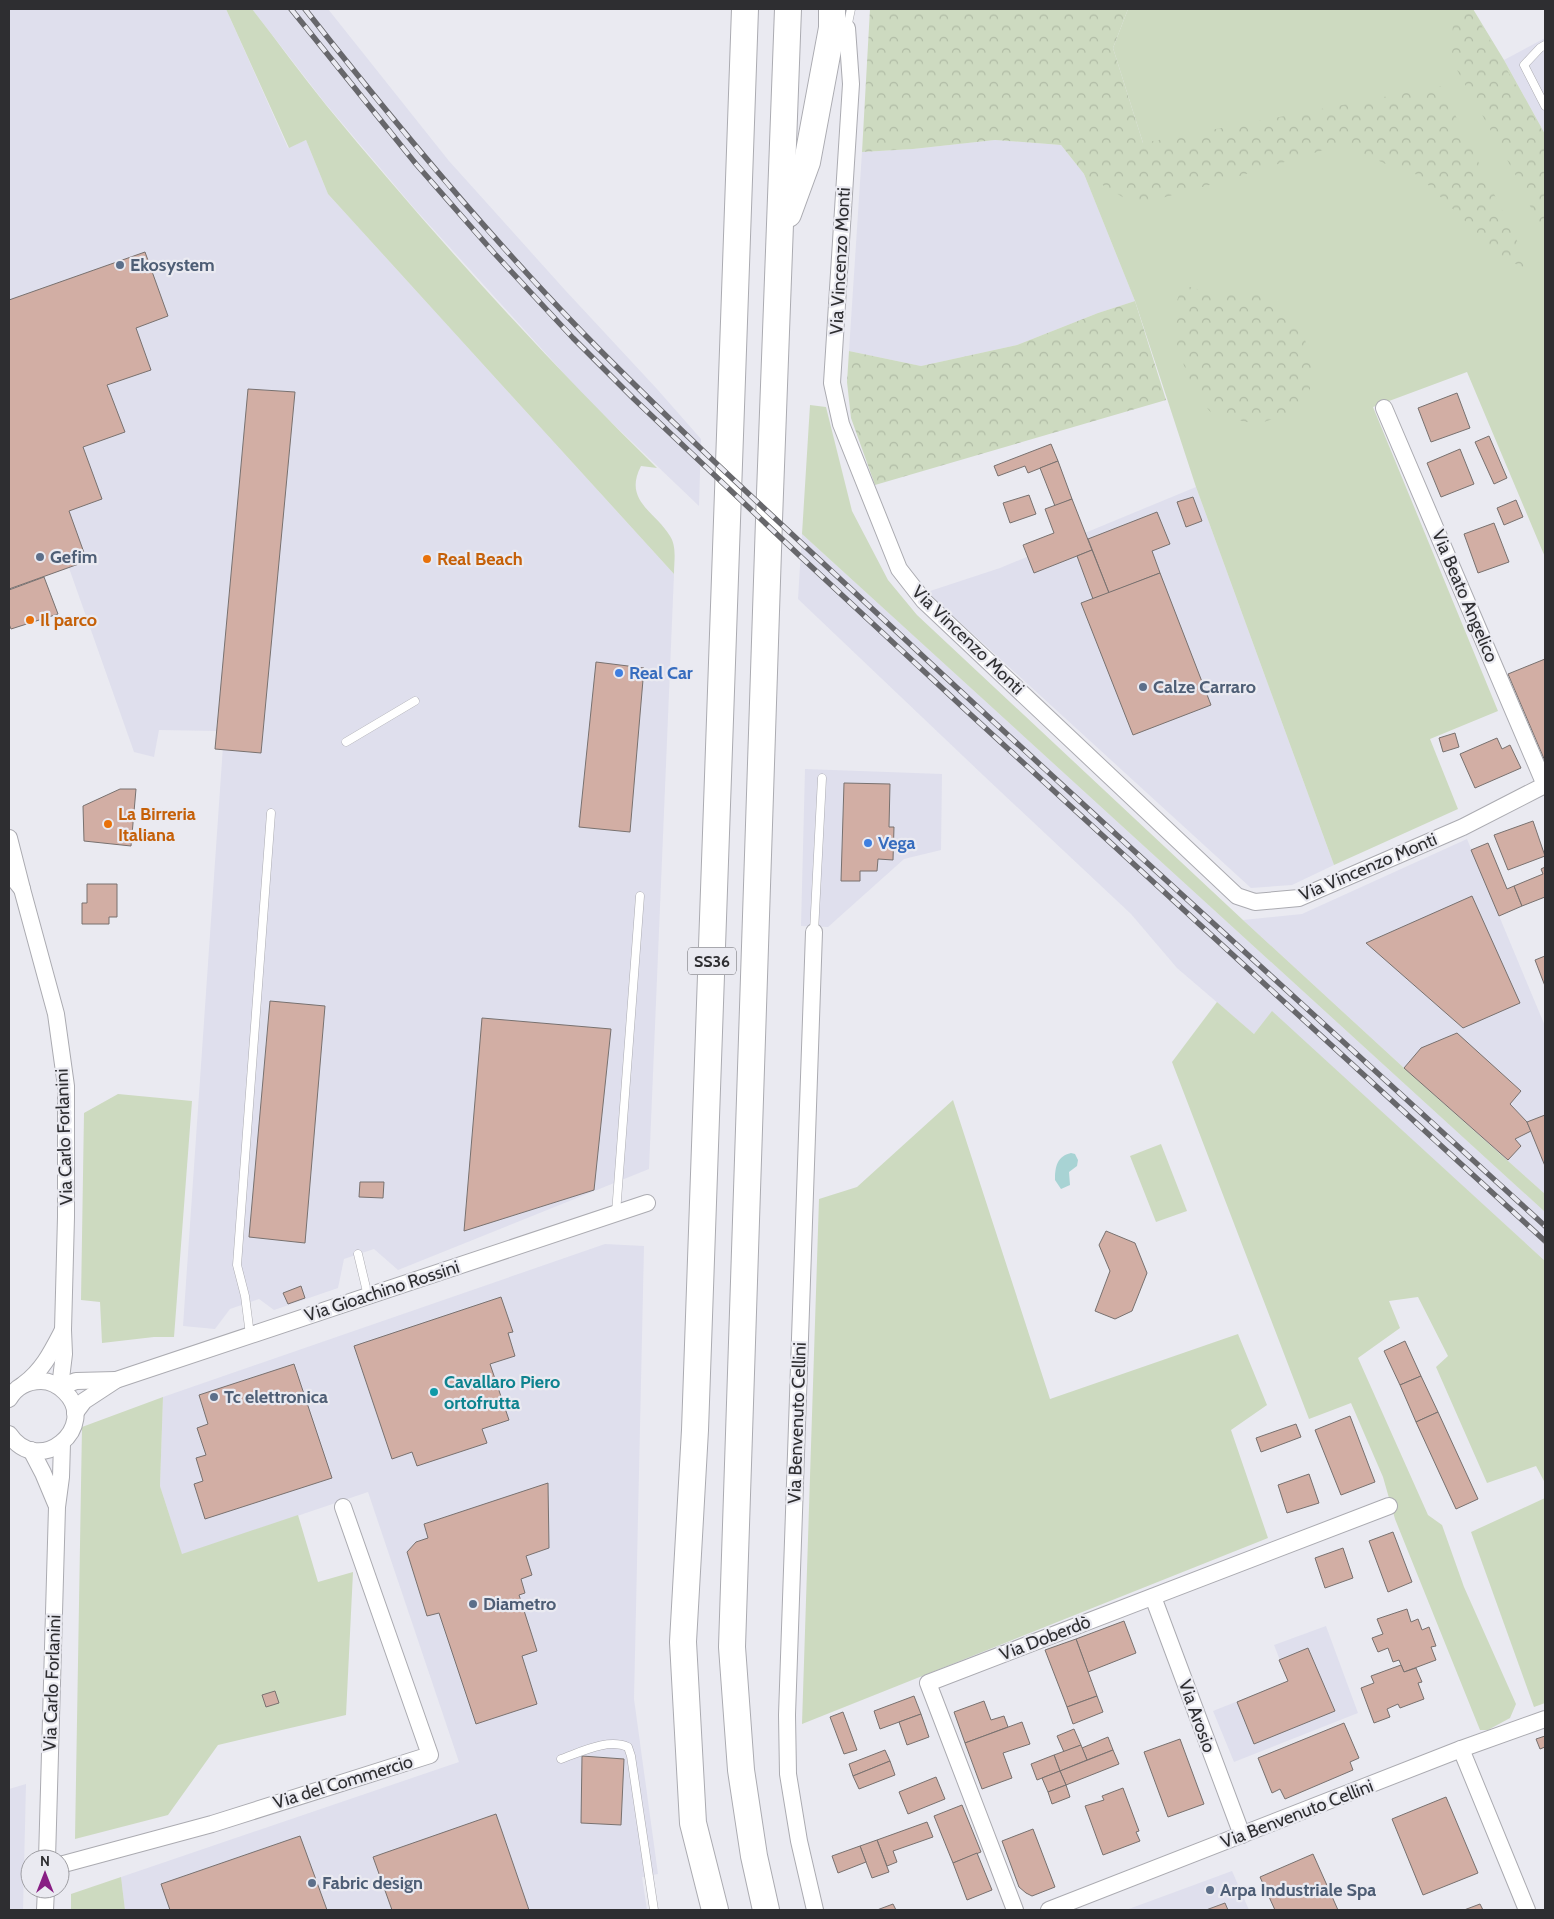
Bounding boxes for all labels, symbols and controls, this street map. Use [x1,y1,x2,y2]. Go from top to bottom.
street label: Via Vincenzo Monti [825,187,855,335]
place label: Ekosystem [130,254,215,276]
marker: Ekosystem [114,259,126,271]
street label: Via Beato Angelico [1427,526,1503,666]
place label: Gefim [50,546,97,568]
place label: Real Beach [437,548,523,570]
marker: Gefim [34,551,46,563]
marker: Real Beach [421,553,433,565]
street label: Via Vincenzo Monti [907,581,1029,699]
place label: Il parco [40,609,97,631]
marker: Il parco [24,614,36,626]
place label: Real Car [629,662,693,684]
marker: Real Car [613,667,625,679]
place label: Calze Carraro [1153,676,1256,698]
marker: Calze Carraro [1137,681,1149,693]
place label: La Birreria Italiana [118,803,196,846]
marker: La Birreria Italiana [102,818,114,830]
street label: Via Vincenzo Monti [1296,828,1440,906]
place label: Vega [878,832,916,854]
marker: Vega [862,837,874,849]
road number: SS36 [688,948,736,974]
street label: Via Carlo Forlanini [51,1068,77,1206]
street label: Via Gioachino Rossini [302,1256,462,1326]
street label: Via Benvenuto Cellini [783,1342,811,1504]
place label: Cavallaro Piero ortofrutta [444,1371,560,1414]
place label: Tc elettronica [224,1386,328,1408]
marker: Cavallaro Piero ortofrutta [428,1386,440,1398]
marker: Tc elettronica [208,1391,220,1403]
place label: Diametro [483,1593,556,1615]
marker: Diametro [467,1598,479,1610]
street label: Via Doberdò [996,1611,1094,1665]
street label: Via Carlo Forlanini [39,1614,65,1752]
street label: Via Arosio [1174,1677,1220,1756]
street label: Via del Commercio [271,1750,415,1814]
street label: Via Benvenuto Cellini [1218,1775,1376,1853]
north arrow [20,1849,70,1899]
text: N [40,1852,50,1870]
place label: Fabric design [322,1872,423,1894]
marker: Fabric design [306,1877,318,1889]
place label: Arpa Industriale Spa [1220,1879,1376,1901]
marker: Arpa Industriale Spa [1204,1884,1216,1896]

